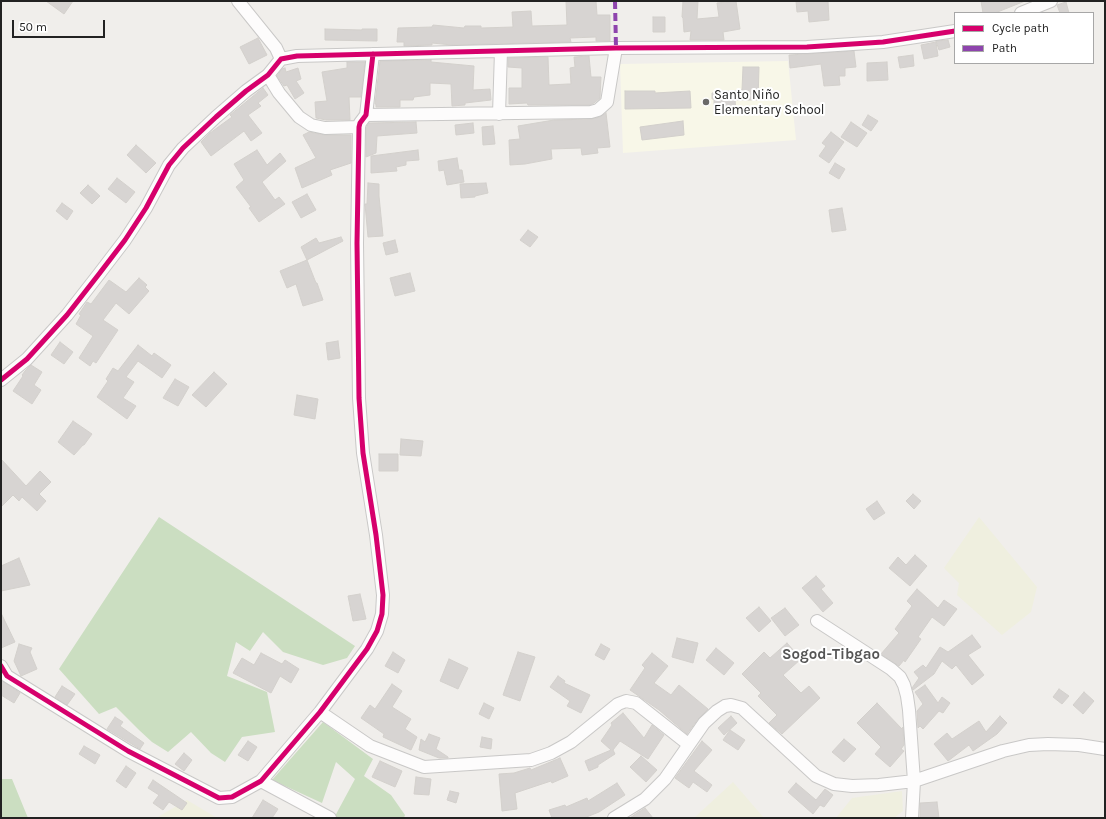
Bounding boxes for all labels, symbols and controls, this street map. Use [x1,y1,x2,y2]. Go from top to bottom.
scale bar [14,12,107,38]
legend [954,12,1094,64]
text: 50 m [19,20,47,34]
text: Cycle path [992,21,1049,35]
text: Path [992,41,1017,55]
place label: Santo Niño Elementary School [714,87,824,118]
marker: Santo Niño Elementary School [701,97,711,107]
district label: Sogod-Tibgao [782,646,880,664]

